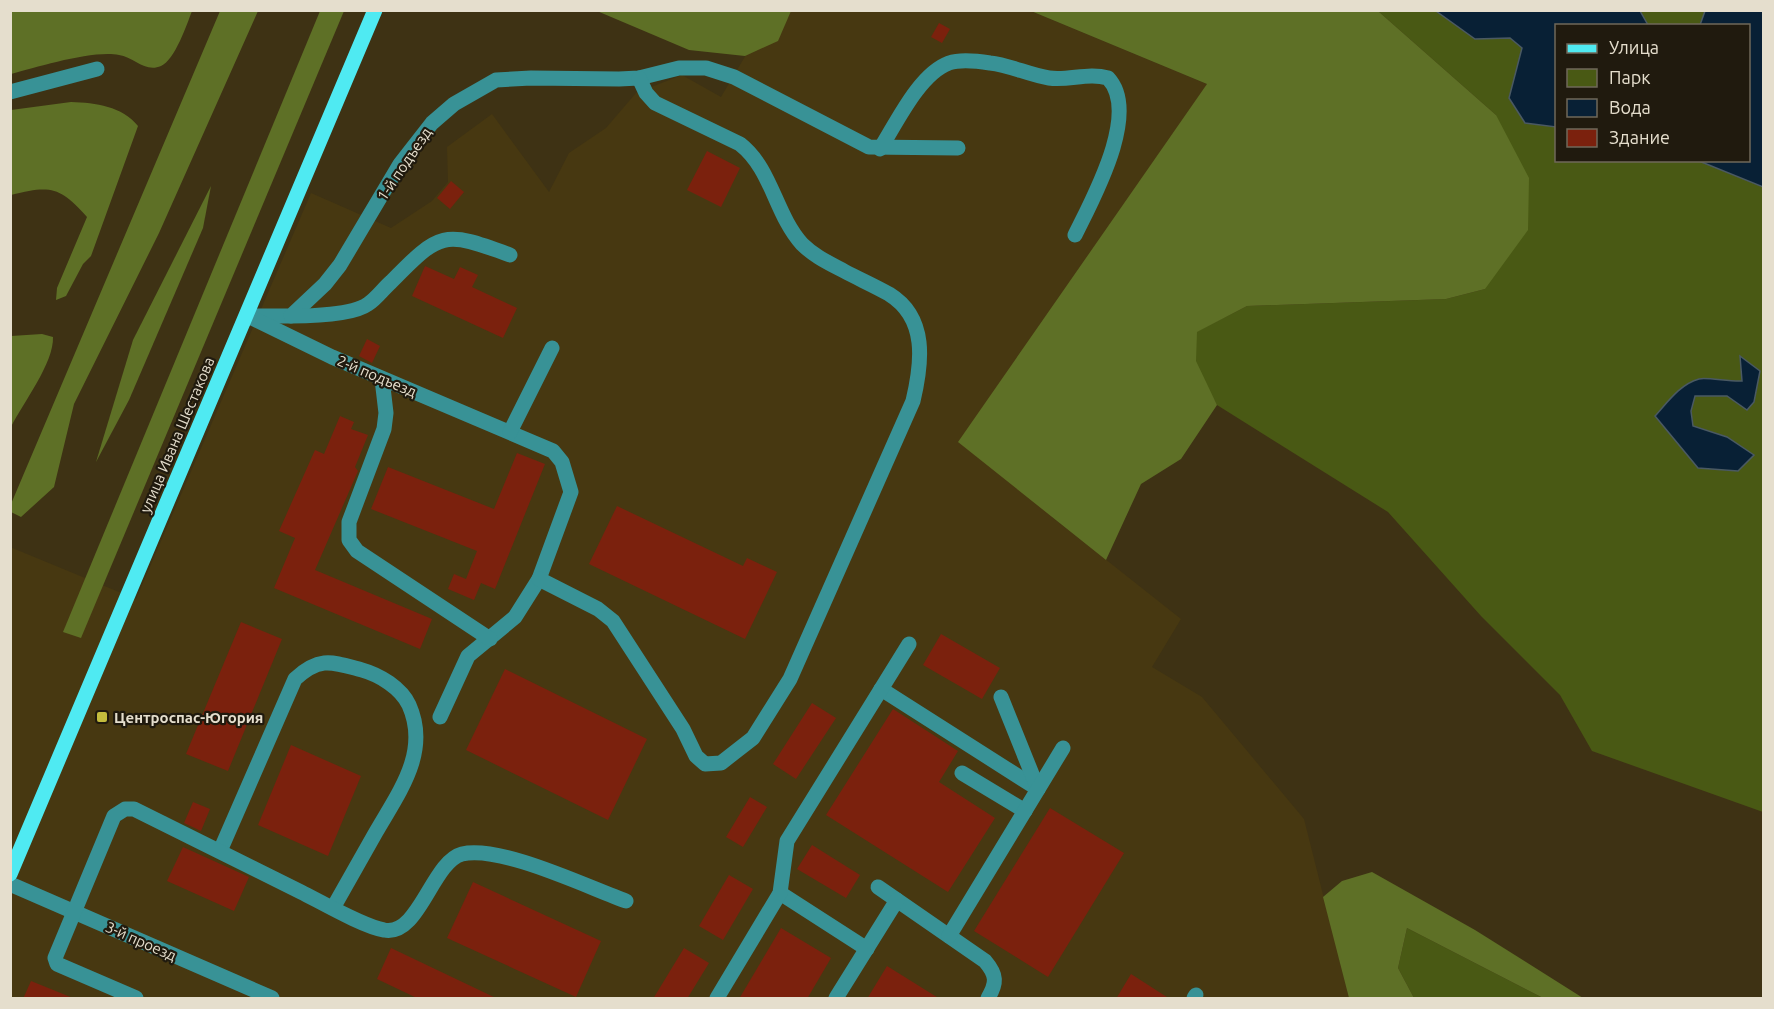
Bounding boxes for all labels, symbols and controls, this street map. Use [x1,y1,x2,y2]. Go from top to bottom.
legend [1555,24,1750,162]
text: Улица [1609,37,1659,57]
text: Парк [1609,67,1650,87]
text: Вода [1609,97,1651,117]
street label: 1-й подъезд [373,124,435,204]
text: Здание [1609,127,1670,147]
street label: 2-й подъезд [335,352,419,400]
street label: улица Ивана Шестакова [136,355,218,515]
place label: Центроспас-Югория [114,709,263,726]
marker: Центроспас-Югория [95,710,109,724]
street label: 3-й проезд [103,918,179,964]

